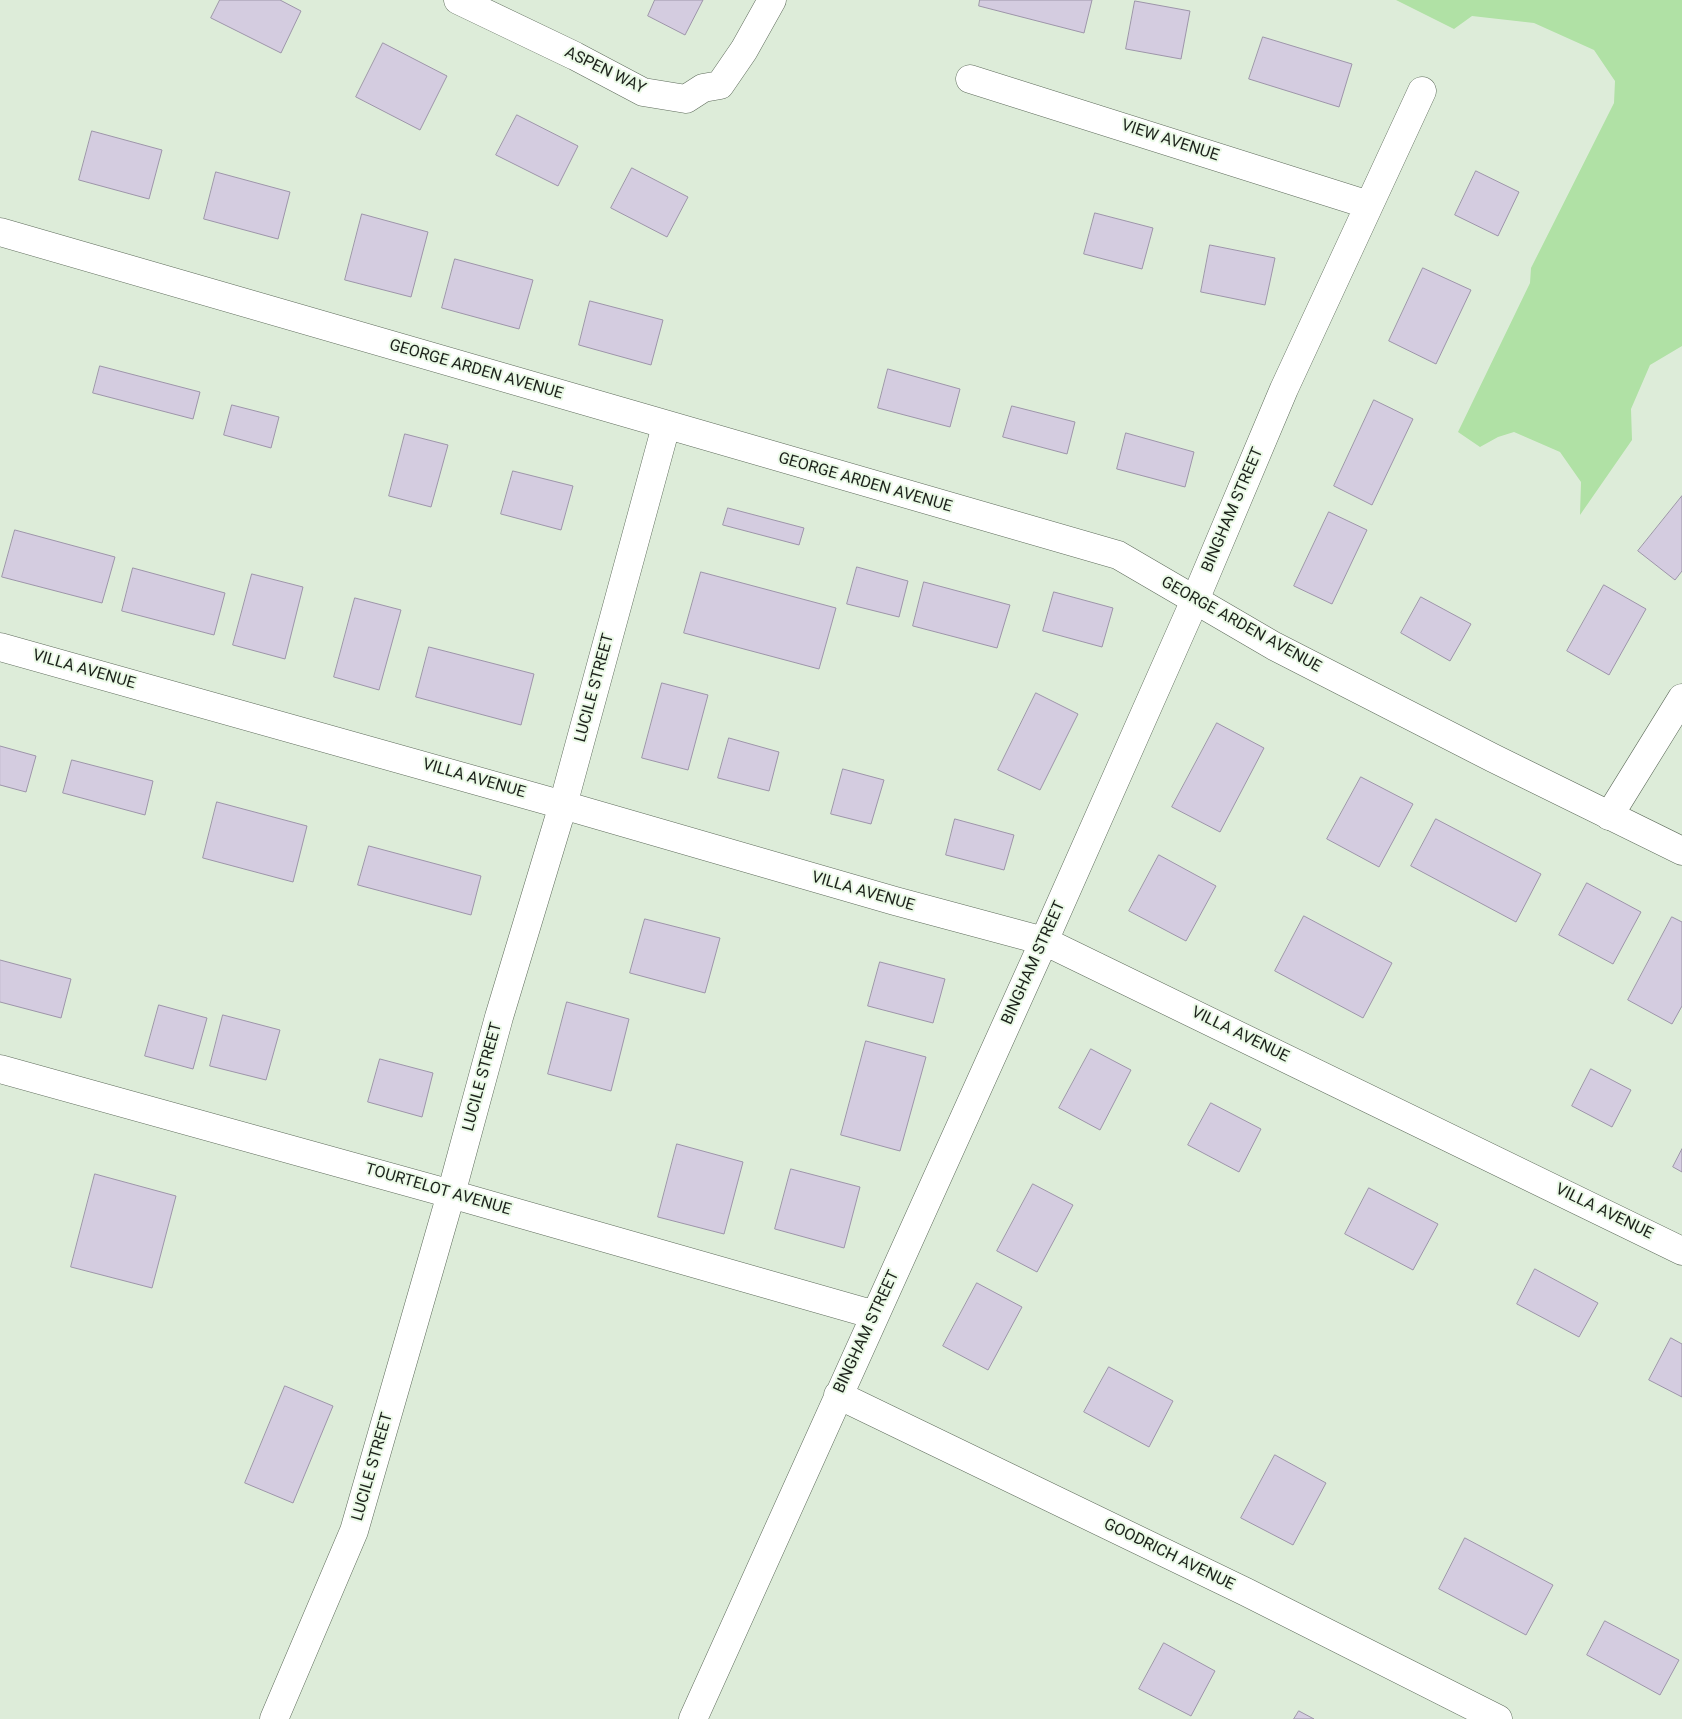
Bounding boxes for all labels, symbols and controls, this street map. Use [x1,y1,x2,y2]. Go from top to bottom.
street label: ASPEN WAY [561,43,649,99]
street label: VIEW AVENUE [1119,116,1221,166]
street label: GEORGE ARDEN AVENUE [387,336,565,404]
street label: BINGHAM STREET [1198,445,1268,575]
street label: GEORGE ARDEN AVENUE [776,449,954,517]
street label: GEORGE ARDEN AVENUE [1158,573,1324,677]
street label: LUCILE STREET [571,632,619,744]
street label: VILLA AVENUE [30,646,138,694]
street label: VILLA AVENUE [420,755,528,803]
street label: VILLA AVENUE [809,868,917,916]
street label: BINGHAM STREET [998,898,1070,1028]
street label: VILLA AVENUE [1188,1003,1292,1067]
street label: LUCILE STREET [459,1021,507,1133]
street label: TOURTELOT AVENUE [363,1160,513,1220]
street label: VILLA AVENUE [1552,1180,1656,1244]
street label: BINGHAM STREET [830,1268,904,1396]
street label: LUCILE STREET [348,1411,398,1523]
street label: GOODRICH AVENUE [1100,1515,1238,1595]

